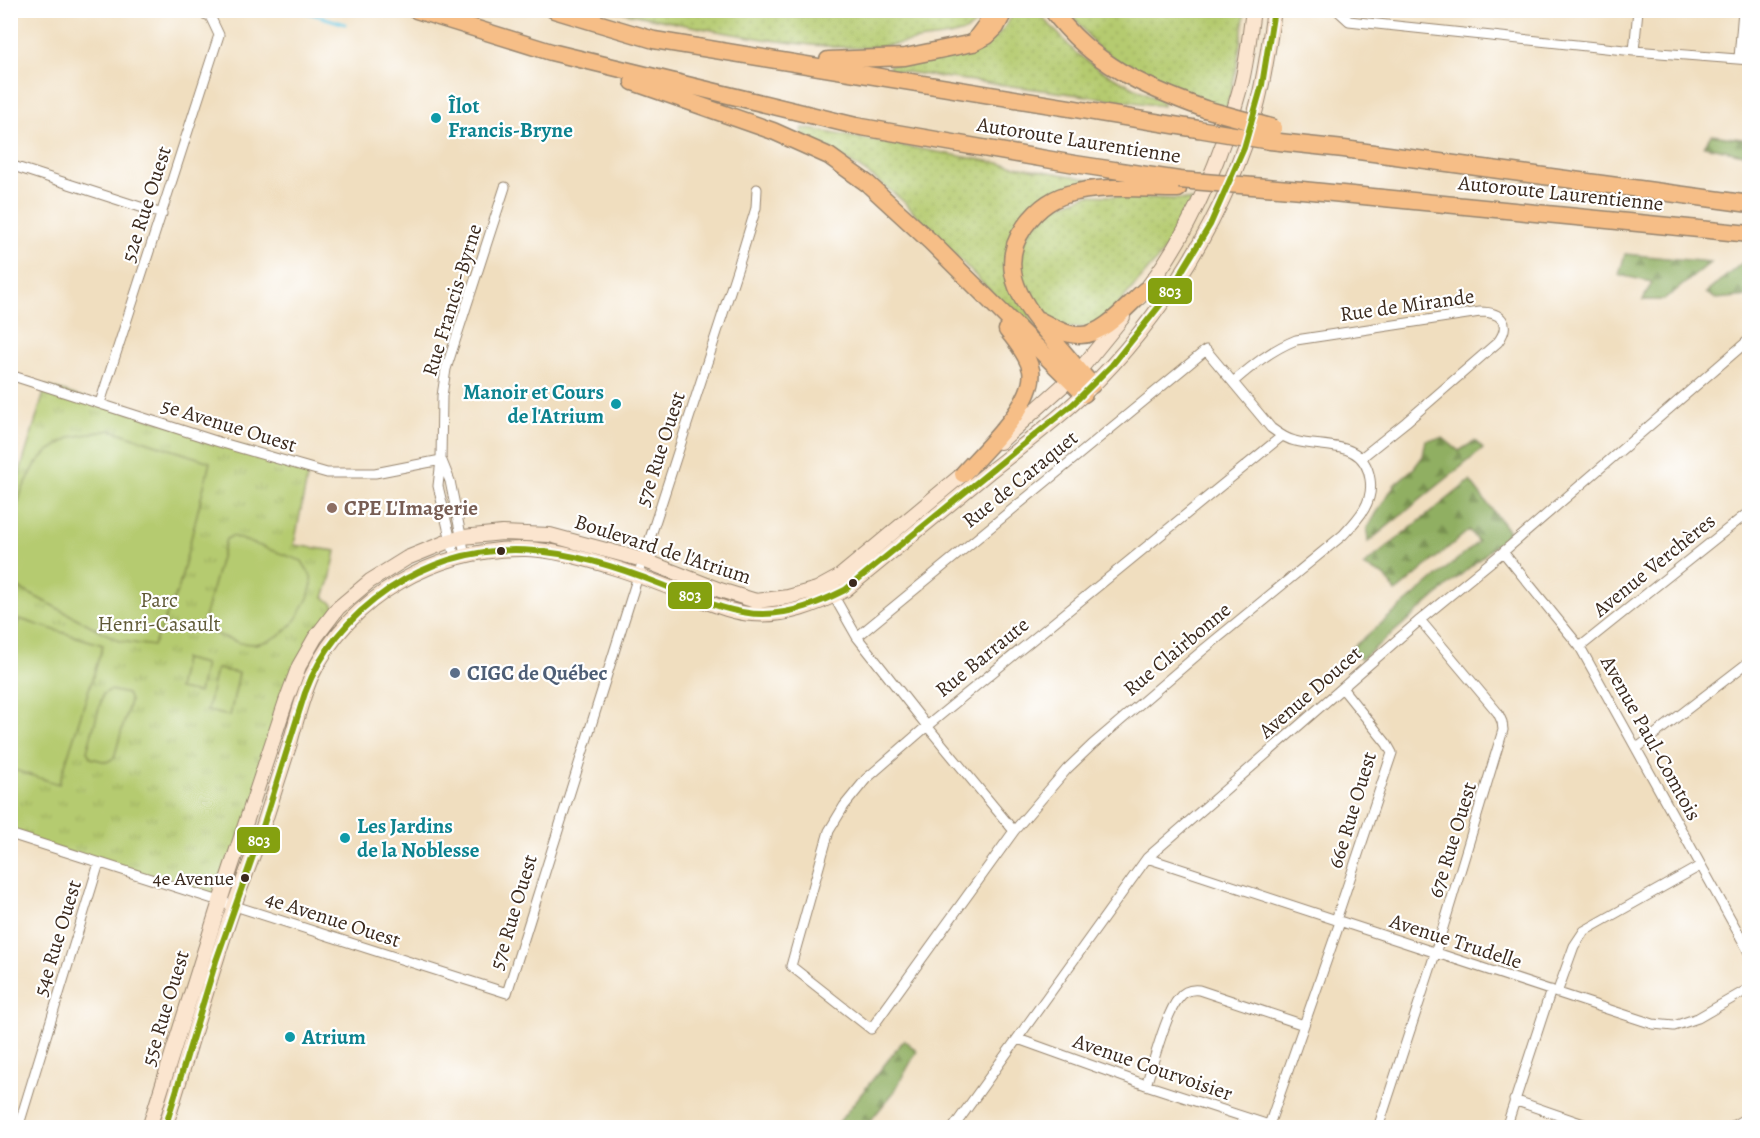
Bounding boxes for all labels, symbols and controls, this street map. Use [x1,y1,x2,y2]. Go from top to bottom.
place label: Îlot Francis-Bryne [448,92,573,144]
street label: Autoroute Laurentienne [974,110,1183,170]
marker: Îlot Francis-Bryne [429,111,443,125]
street label: 52e Rue Ouest [114,142,178,266]
street label: Autoroute Laurentienne [1456,168,1665,218]
street label: Rue Francis-Byrne [416,220,488,380]
line badge: 803 [1147,277,1193,305]
text: 803 [1159,281,1181,303]
street label: Rue de Mirande [1338,282,1476,328]
place label: Manoir et Cours de l'Atrium [463,378,604,430]
street label: 57e Rue Ouest [628,388,692,510]
street label: 5e Avenue Ouest [158,391,300,459]
marker: Manoir et Cours de l'Atrium [609,397,623,411]
street label: Rue de Caraquet [956,424,1084,534]
place label: CPE L'Imagerie [344,494,478,522]
marker: CPE L'Imagerie [325,501,339,515]
street label: Boulevard de l'Atrium [571,507,755,591]
street label: Avenue Verchères [1586,507,1721,624]
unlabelled marker [495,545,507,557]
unlabelled marker [847,577,859,589]
line badge: 803 [667,581,713,610]
text: 803 [679,585,701,607]
park label: Parc Henri-Casault [98,586,220,638]
street label: Rue Clairbonne [1117,596,1237,702]
street label: Rue Barraute [929,611,1035,703]
street label: Avenue Doucet [1252,639,1368,745]
street label: Avenue Paul-Comtois [1594,650,1708,825]
place label: CIGC de Québec [467,659,607,687]
marker: CIGC de Québec [448,666,462,680]
street label: 66e Rue Ouest [1321,748,1383,872]
street label: 67e Rue Ouest [1421,779,1483,901]
place label: Les Jardins de la Noblesse [357,812,480,864]
line badge: 803 [236,826,281,854]
text: 803 [248,830,270,852]
marker: Les Jardins de la Noblesse [338,831,352,845]
street label: 57e Rue Ouest [482,851,544,973]
place label: 4e Avenue [152,865,234,892]
marker: 4e Avenue [239,872,251,884]
street label: 54e Rue Ouest [26,877,88,999]
street label: 4e Avenue Ouest [262,884,404,954]
street label: Avenue Trudelle [1385,906,1526,976]
street label: 55e Rue Ouest [134,947,196,1069]
place label: Atrium [301,1023,366,1051]
street label: Avenue Courvoisier [1069,1026,1236,1107]
marker: Atrium [283,1030,297,1044]

